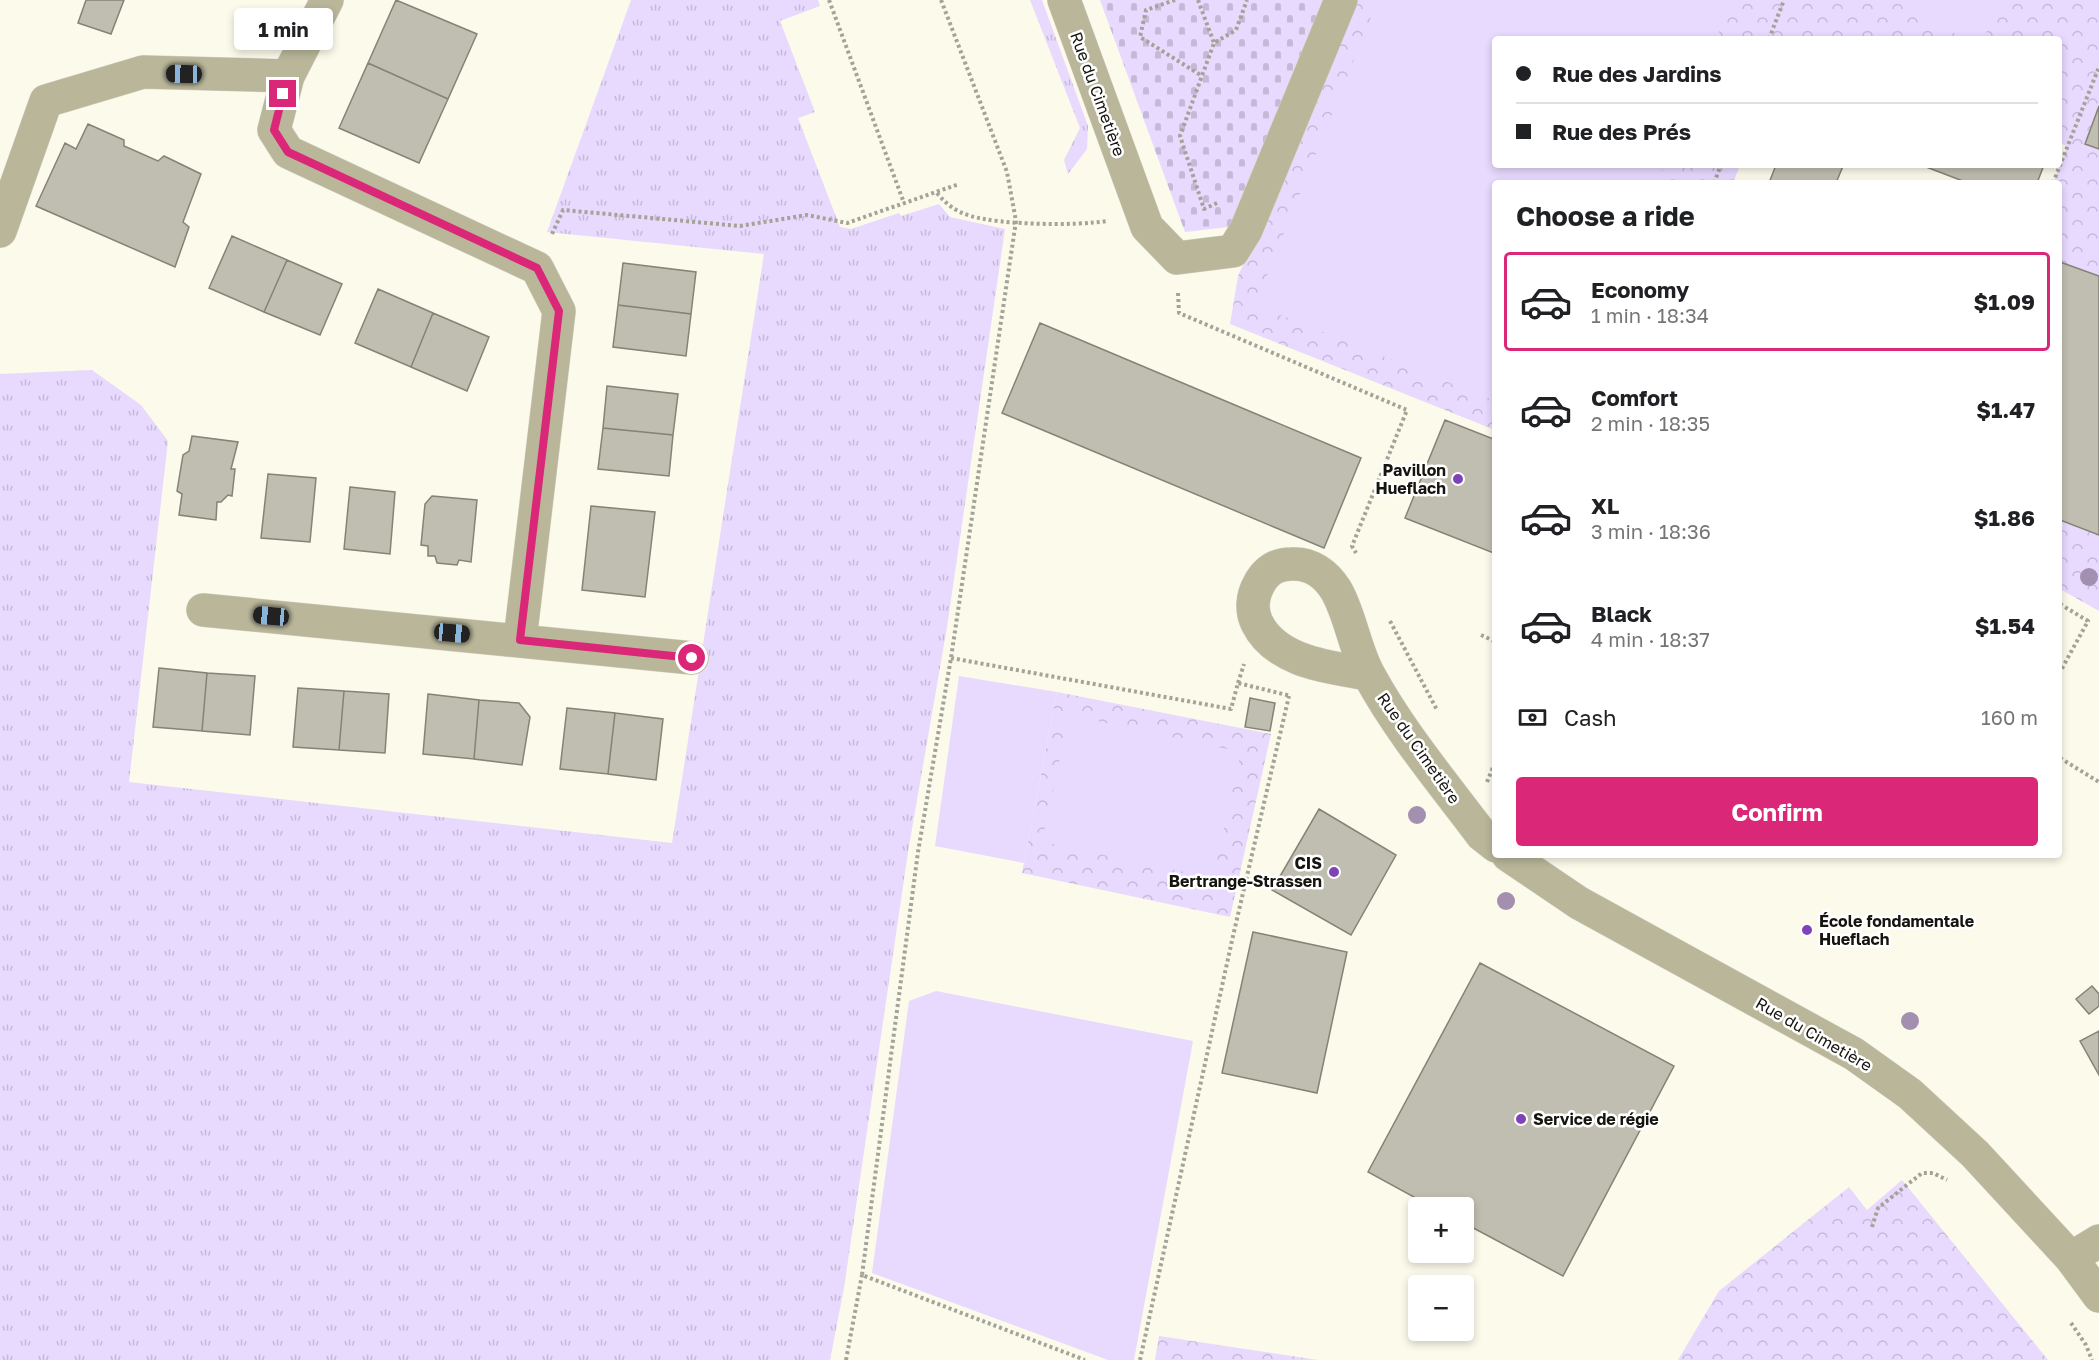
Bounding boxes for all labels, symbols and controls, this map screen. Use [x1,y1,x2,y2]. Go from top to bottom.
callout: 1 min [234,7,332,49]
text: 1 min [258,17,309,41]
street label: Rue du Cimetière [1066,29,1130,159]
text: Rue des Jardins [1552,60,1722,87]
car [166,65,202,83]
route end [269,80,296,107]
text: Rue des Prés [1552,118,1691,145]
text: Choose a ride [1516,200,1695,232]
icon: car [1519,275,1573,329]
text: Economy [1591,276,1689,303]
text: $1.09 [1974,288,2035,315]
text: 1 min · 18:34 [1591,303,1709,327]
icon: car [1519,383,1573,437]
text: Comfort [1591,384,1678,411]
text: $1.47 [1976,396,2035,423]
text: 2 min · 18:35 [1591,411,1710,435]
place label: Pavillon Hueflach [1376,460,1446,498]
marker: Pavillon Hueflach [1451,472,1465,486]
icon: car [1519,491,1573,545]
text: XL [1591,492,1619,519]
text: $1.86 [1974,504,2035,531]
text: 3 min · 18:36 [1591,519,1711,543]
icon: car [1519,599,1573,653]
text: Black [1591,600,1652,627]
car [252,605,290,627]
text: $1.54 [1975,612,2035,639]
car [433,622,471,644]
text: 4 min · 18:37 [1591,627,1710,651]
route start [678,644,705,671]
street label: Rue du Cimetière [1373,689,1465,807]
icon: cash [1516,701,1549,734]
text: Cash [1564,704,1617,731]
text: 160 m [1981,705,2038,729]
button: Confirm [1516,777,2038,846]
place label: CIS Bertrange-Strassen [1169,853,1322,891]
marker: CIS Bertrange-Strassen [1327,865,1341,879]
place label: École fondamentale Hueflach [1819,911,1974,949]
marker: École fondamentale Hueflach [1800,923,1814,937]
street label: Rue du Cimetière [1752,993,1876,1075]
place label: Service de régie [1533,1109,1659,1129]
marker: Service de régie [1514,1112,1528,1126]
map controls [1408,1197,1474,1341]
button: + [1408,1197,1474,1263]
button: − [1408,1275,1474,1341]

